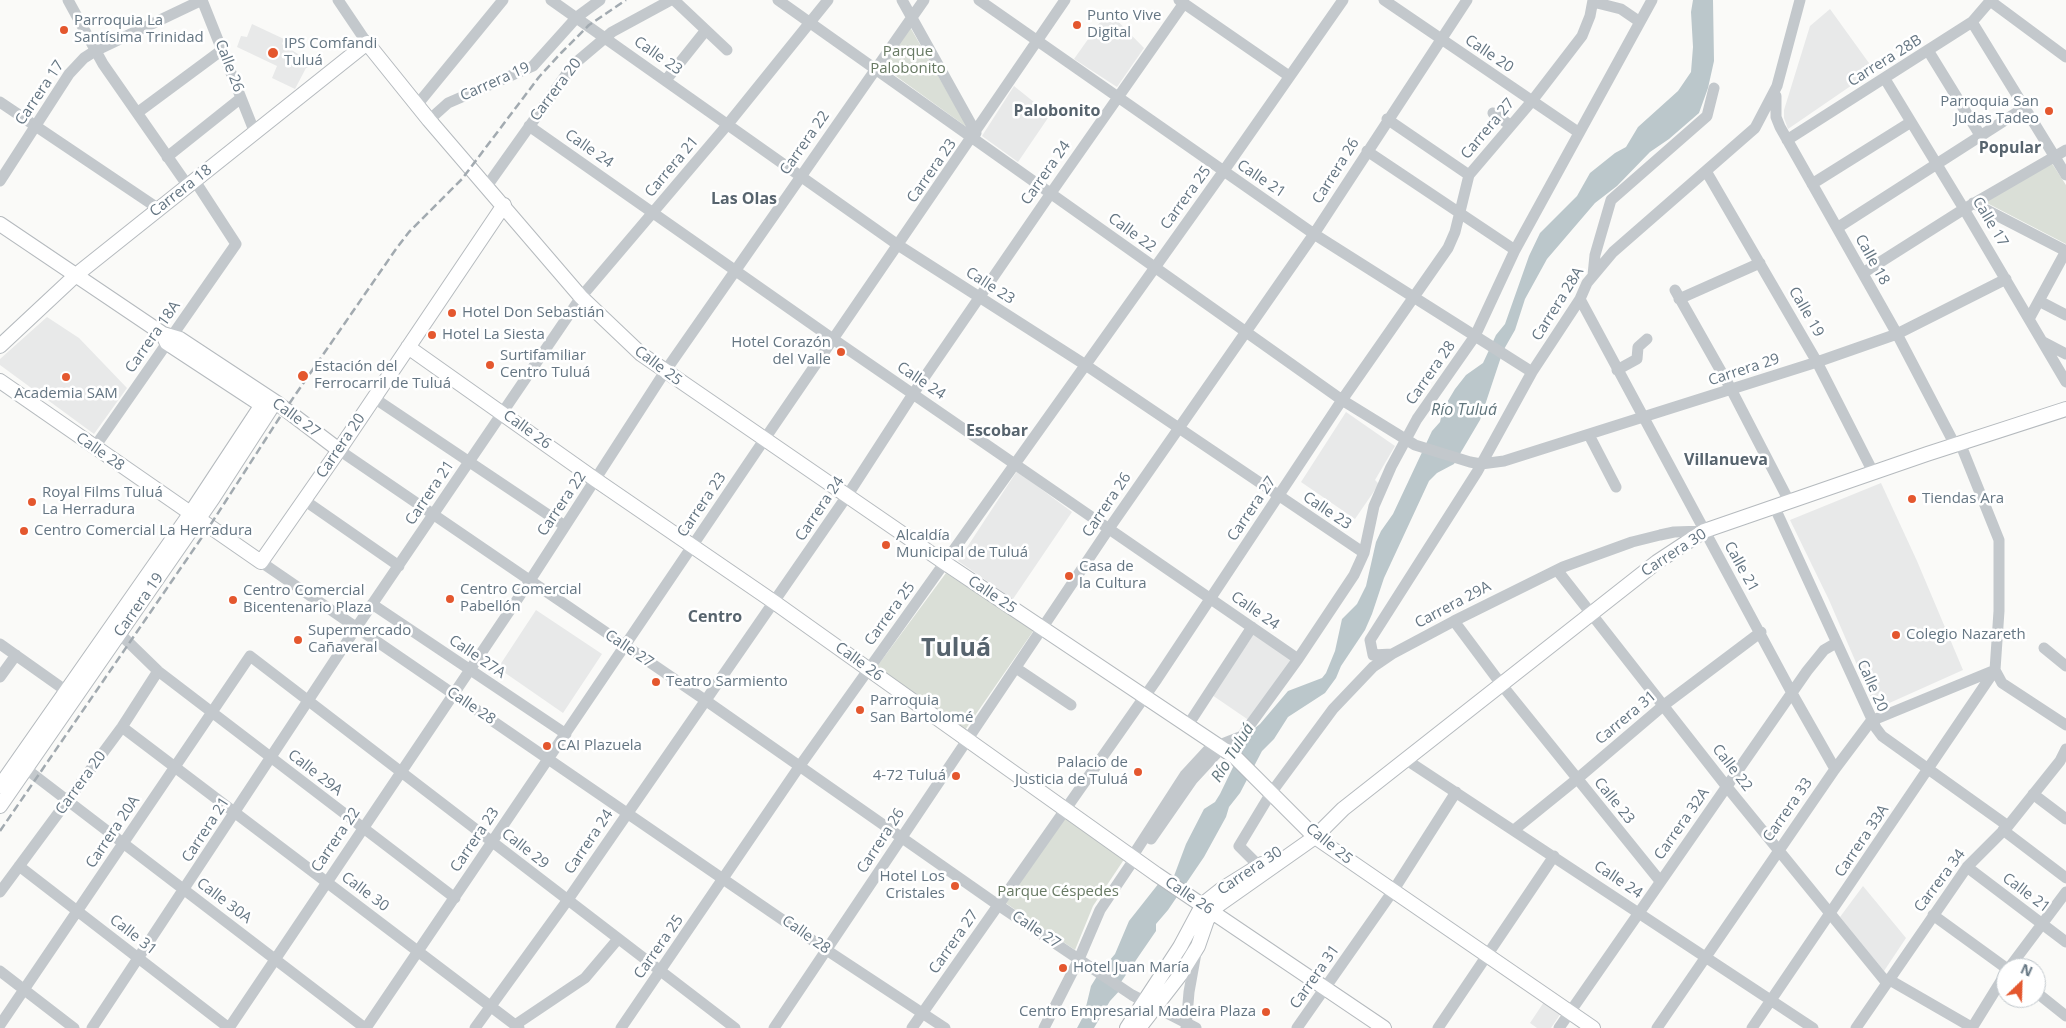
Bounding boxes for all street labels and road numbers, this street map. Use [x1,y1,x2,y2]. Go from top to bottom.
street label: Calle 20 [1461,31,1517,77]
street label: Carrera 28B [1845,31,1925,91]
street label: Calle 23 [630,33,686,79]
street label: Calle 26 [211,37,247,95]
street label: Carrera 20 [527,55,585,125]
street label: Carrera 17 [12,57,68,129]
street label: Carrera 19 [458,59,532,105]
street label: Carrera 27 [1457,95,1519,163]
street label: Carrera 22 [776,108,834,178]
street label: Calle 24 [561,126,617,172]
street label: Carrera 21 [641,133,703,201]
street label: Carrera 26 [1309,135,1363,207]
street label: Carrera 23 [903,136,961,206]
street label: Carrera 24 [1017,138,1075,208]
street label: Calle 21 [1233,156,1289,202]
street label: Carrera 18 [146,161,216,221]
street label: Carrera 25 [1157,163,1215,233]
street label: Calle 17 [1968,194,2012,250]
street label: Calle 22 [1105,210,1159,256]
street label: Calle 18 [1851,232,1893,288]
street label: Calle 23 [962,264,1018,308]
street label: Carrera 28A [1528,264,1588,344]
street label: Calle 19 [1784,284,1828,340]
street label: Carrera 18A [122,298,184,376]
street label: Carrera 28 [1402,338,1460,408]
street label: Calle 25 [631,342,685,390]
street label: Carrera 29 [1706,350,1782,390]
street label: Calle 24 [893,358,949,404]
street label: Calle 27 [269,395,323,441]
street label: Calle 26 [500,407,554,453]
street label: Carrera 20 [313,410,369,482]
street label: Calle 28 [72,429,128,475]
street label: Carrera 21 [402,457,458,529]
street label: Carrera 22 [534,468,590,540]
street label: Carrera 23 [674,469,730,541]
street label: Carrera 26 [1079,469,1135,541]
street label: Carrera 24 [792,473,848,545]
street label: Carrera 27 [1224,473,1280,545]
street label: Calle 23 [1299,488,1355,534]
street label: Carrera 30 [1638,525,1710,581]
street label: Calle 21 [1720,539,1762,595]
street label: Carrera 19 [110,570,168,640]
street label: Calle 25 [964,572,1020,618]
street label: Carrera 29A [1412,577,1494,633]
street label: Carrera 25 [861,579,919,649]
street label: Calle 24 [1227,588,1283,634]
street label: Calle 27 [601,626,657,672]
street label: Calle 27A [445,632,509,682]
street label: Calle 26 [832,639,886,685]
street label: Calle 20 [1853,657,1891,715]
street label: Calle 28 [443,683,499,729]
street label: Carrera 31 [1592,687,1660,749]
street label: Calle 22 [1708,741,1756,795]
street label: Calle 29A [284,746,346,800]
street label: Carrera 20 [52,748,110,818]
street label: Calle 23 [1590,774,1638,828]
street label: Carrera 33 [1759,775,1817,845]
street label: Carrera 32A [1651,785,1713,863]
street label: Carrera 20A [82,792,144,872]
street label: Carrera 21 [178,794,234,866]
street label: Carrera 33A [1831,801,1893,881]
street label: Carrera 22 [308,804,364,876]
street label: Carrera 23 [447,804,503,876]
street label: Carrera 26 [853,805,909,877]
street label: Carrera 24 [561,806,617,878]
street label: Calle 25 [1302,820,1356,868]
street label: Calle 29 [498,825,552,873]
street label: Carrera 30 [1214,843,1286,899]
street label: Carrera 34 [1911,846,1969,916]
street label: Calle 24 [1590,857,1646,903]
street label: Calle 30 [338,868,392,916]
street label: Calle 21 [1999,869,2053,917]
street label: Calle 26 [1161,873,1217,919]
street label: Calle 30A [193,874,255,928]
street label: Carrera 27 [925,907,983,977]
street label: Calle 27 [1008,907,1064,953]
street label: Calle 31 [106,911,160,959]
street label: Carrera 25 [630,912,688,982]
street label: Calle 28 [778,912,834,958]
street label: Carrera 31 [1286,942,1344,1012]

